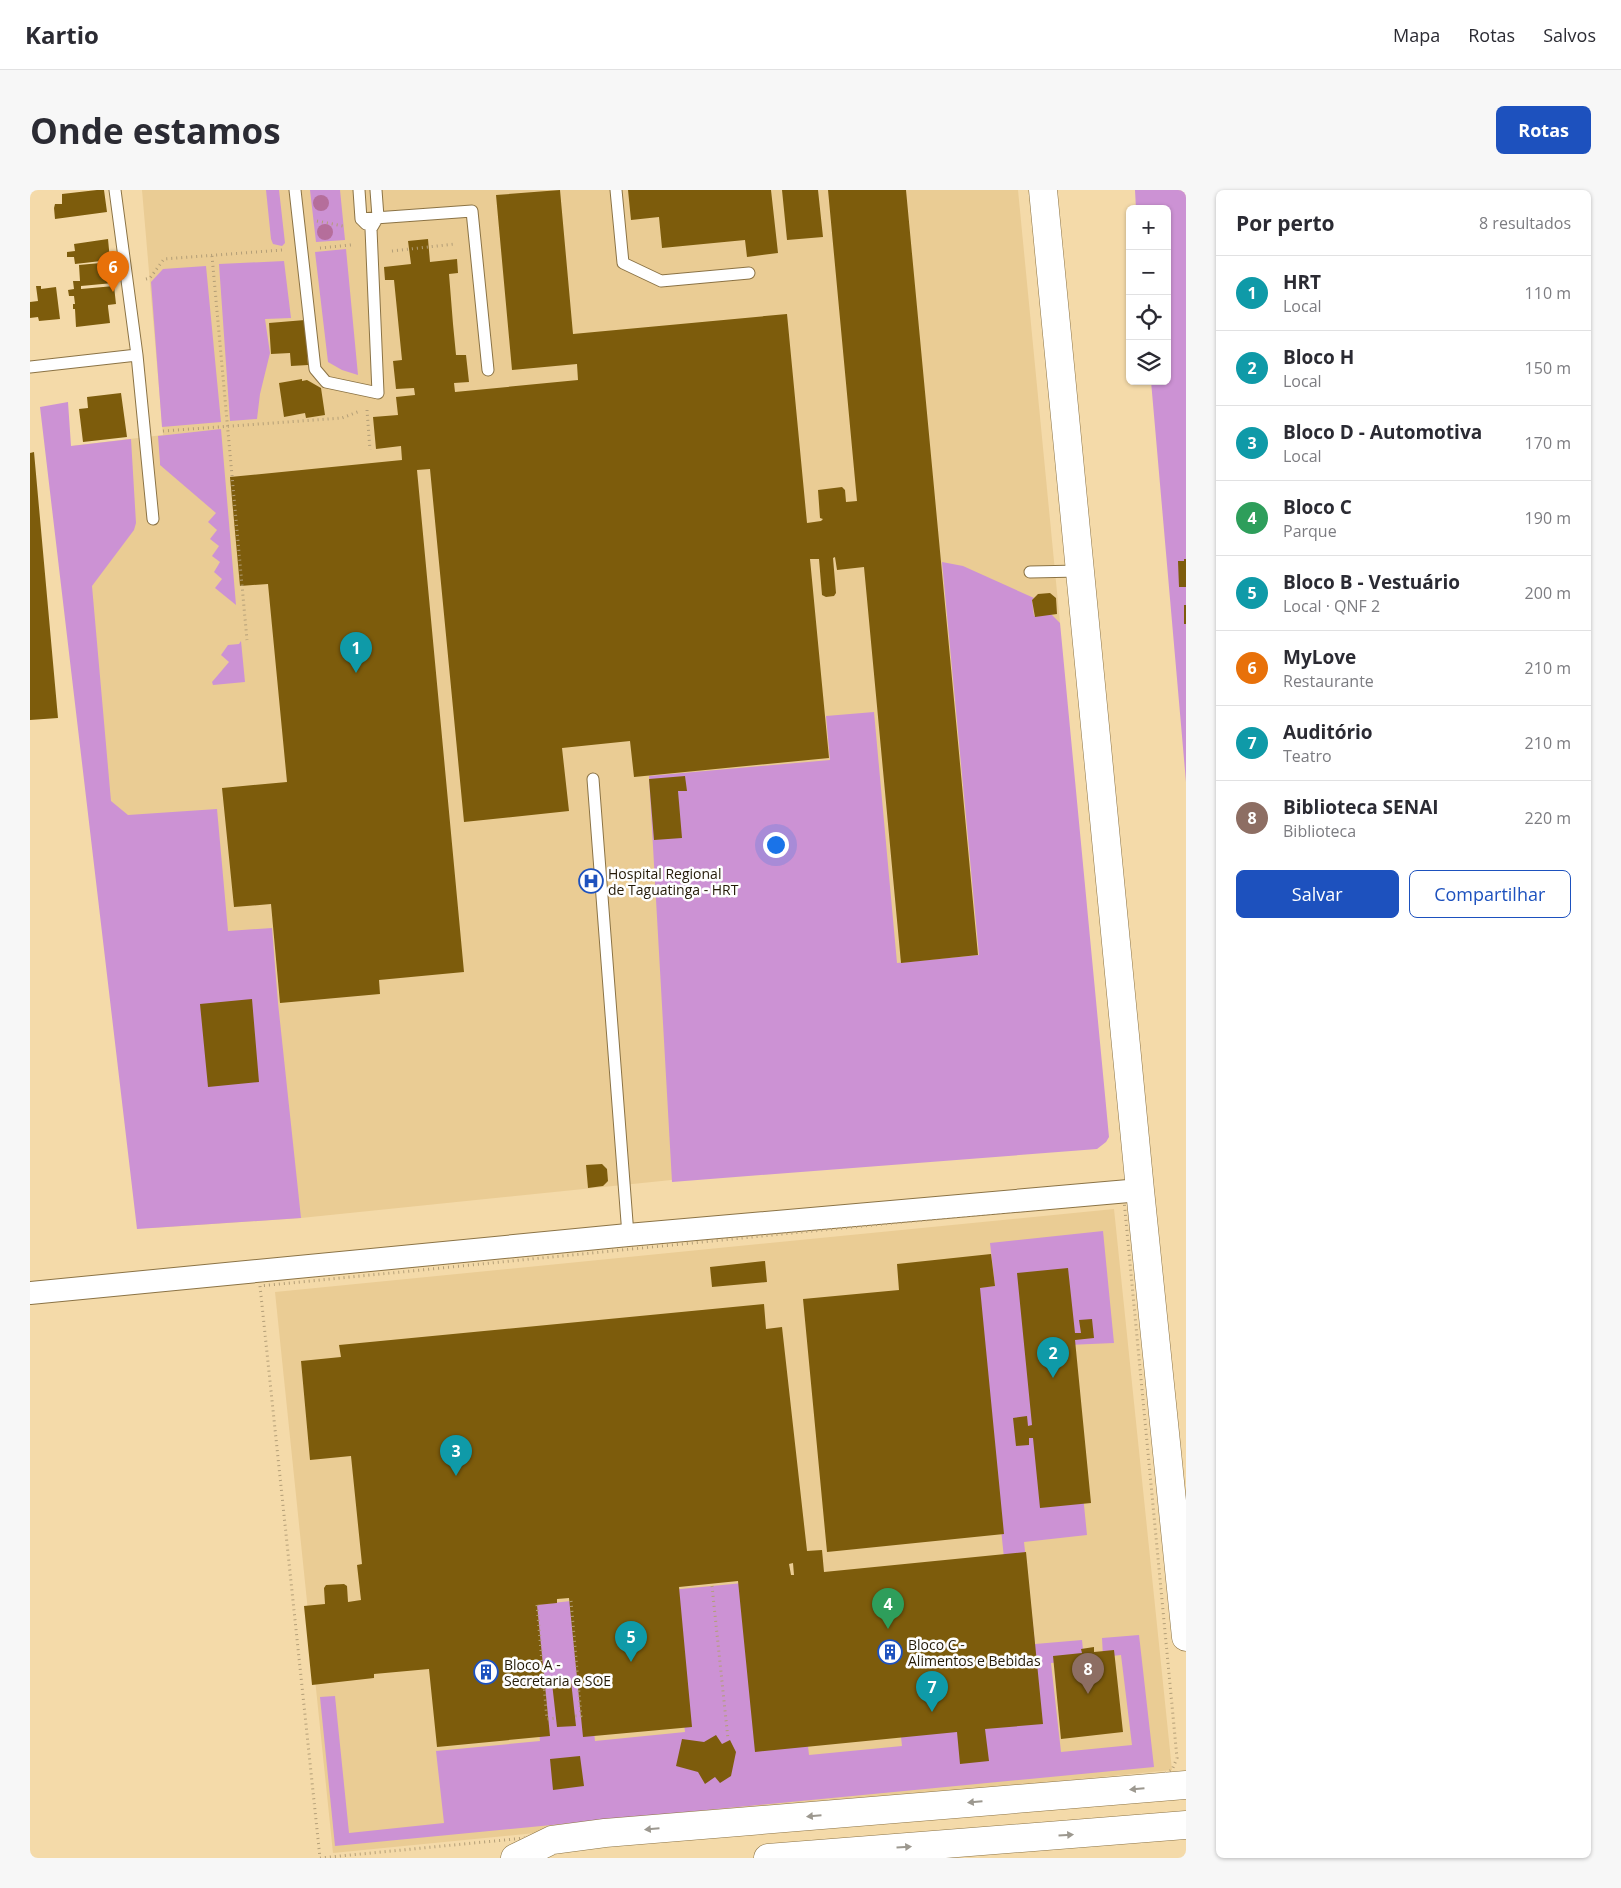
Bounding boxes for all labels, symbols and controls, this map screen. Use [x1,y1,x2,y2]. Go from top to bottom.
text: Kartio [25,18,99,51]
text: Mapa [1393,23,1440,47]
text: Rotas [1468,23,1515,47]
text: Salvos [1543,23,1596,47]
button: Rotas [1496,106,1591,154]
text: Onde estamos [30,107,281,154]
map controls [1126,205,1171,385]
button: + [1126,205,1171,250]
text: Por perto [1236,209,1335,237]
text: 8 resultados [1479,212,1571,234]
button: − [1126,250,1171,295]
pin: 6 [97,251,129,292]
text: HRT [1283,269,1321,295]
text: 1 [1247,282,1257,304]
text: 110 m [1525,282,1571,304]
button: locate [1126,295,1171,340]
text: Local [1283,295,1322,317]
button: layers [1126,340,1171,385]
text: Bloco H [1283,344,1354,370]
text: 2 [1247,357,1257,379]
text: 150 m [1525,357,1571,379]
text: Local [1283,370,1322,392]
text: Bloco D - Automotiva [1283,419,1482,445]
text: 3 [1247,432,1257,454]
text: 170 m [1525,432,1571,454]
text: Local [1283,445,1322,467]
text: Bloco C [1283,494,1352,520]
text: 4 [1247,507,1257,529]
text: 190 m [1525,507,1571,529]
text: Parque [1283,520,1337,542]
text: Bloco B - Vestuário [1283,569,1460,595]
text: 5 [1247,582,1257,604]
text: 200 m [1525,582,1571,604]
text: Local · QNF 2 [1283,595,1380,617]
pin: 1 [340,632,372,673]
text: MyLove [1283,644,1356,670]
text: 6 [1247,657,1257,679]
text: 210 m [1525,657,1571,679]
text: Restaurante [1283,670,1374,692]
text: Auditório [1283,719,1373,745]
text: 7 [1247,732,1257,754]
text: 210 m [1525,732,1571,754]
text: Teatro [1283,745,1332,767]
text: Biblioteca SENAI [1283,794,1439,820]
text: 8 [1247,807,1257,829]
text: 220 m [1525,807,1571,829]
text: Biblioteca [1283,820,1356,842]
your location [763,832,789,858]
place label: Hospital Regional de Taguatinga - HRT [608,864,739,899]
hospital icon: Hospital Regional de Taguatinga - HRT [578,868,604,894]
button: Salvar [1236,870,1399,918]
button: Compartilhar [1409,870,1571,918]
pin: 2 [1037,1337,1069,1378]
pin: 3 [440,1435,472,1476]
pin: 4 [872,1588,904,1629]
pin: 5 [615,1621,647,1662]
place label: Bloco C - Alimentos e Bebidas [908,1635,1041,1670]
building icon: Bloco C - Alimentos e Bebidas [877,1639,903,1665]
pin: 8 [1072,1653,1104,1694]
place label: Bloco A - Secretaria e SOE [504,1655,611,1690]
building icon: Bloco A - Secretaria e SOE [473,1659,499,1685]
pin: 7 [916,1671,948,1712]
one-way arrow [1129,1785,1145,1793]
one-way arrow [967,1799,983,1807]
one-way arrow [805,1812,821,1820]
one-way arrow [643,1825,659,1833]
one-way arrow [1059,1830,1075,1838]
one-way arrow [897,1843,913,1851]

